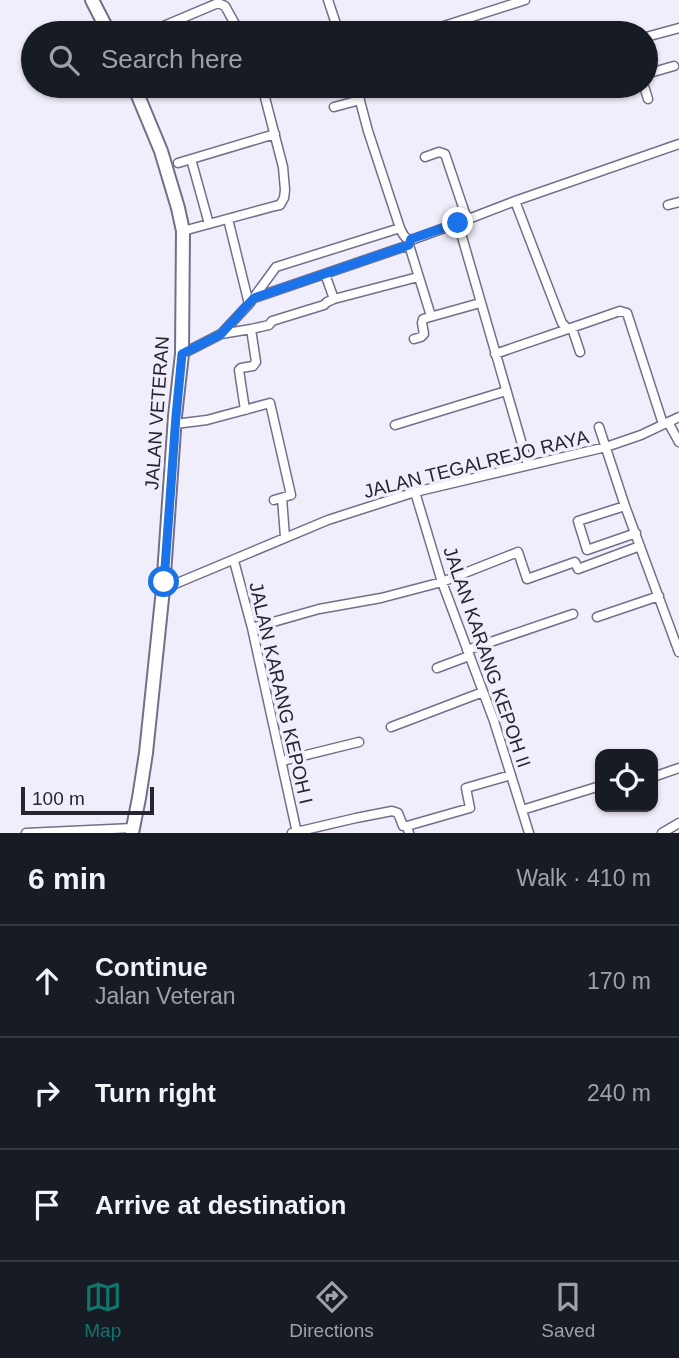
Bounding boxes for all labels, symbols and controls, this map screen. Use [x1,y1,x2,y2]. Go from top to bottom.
search box [21,21,658,98]
icon: search [45,41,83,79]
text: Search here [101,44,243,74]
route end [442,207,473,238]
street label: JALAN VETERAN [141,335,173,491]
street label: JALAN TEGALREJO RAYA [361,426,591,502]
street label: JALAN KARANG KEPOH II [439,544,535,770]
route start [148,566,179,597]
street label: JALAN KARANG KEPOH I [245,580,317,806]
map controls [595,749,658,812]
button: locate [595,749,658,812]
scale bar [21,784,154,816]
text: 100 m [32,788,85,809]
text: 6 min [28,862,106,895]
text: Walk · 410 m [516,865,651,891]
text: Continue [95,952,208,982]
icon: ahead [28,962,66,1000]
text: 170 m [587,968,651,994]
text: Jalan Veteran [95,983,236,1009]
icon: right [28,1074,66,1112]
text: Turn right [95,1078,216,1108]
text: 240 m [587,1080,651,1106]
icon: arrive [28,1186,66,1224]
text: Arrive at destination [95,1190,346,1220]
tab: Map [84,1278,122,1342]
tab: Directions [289,1278,374,1342]
tab: Saved [541,1278,595,1342]

